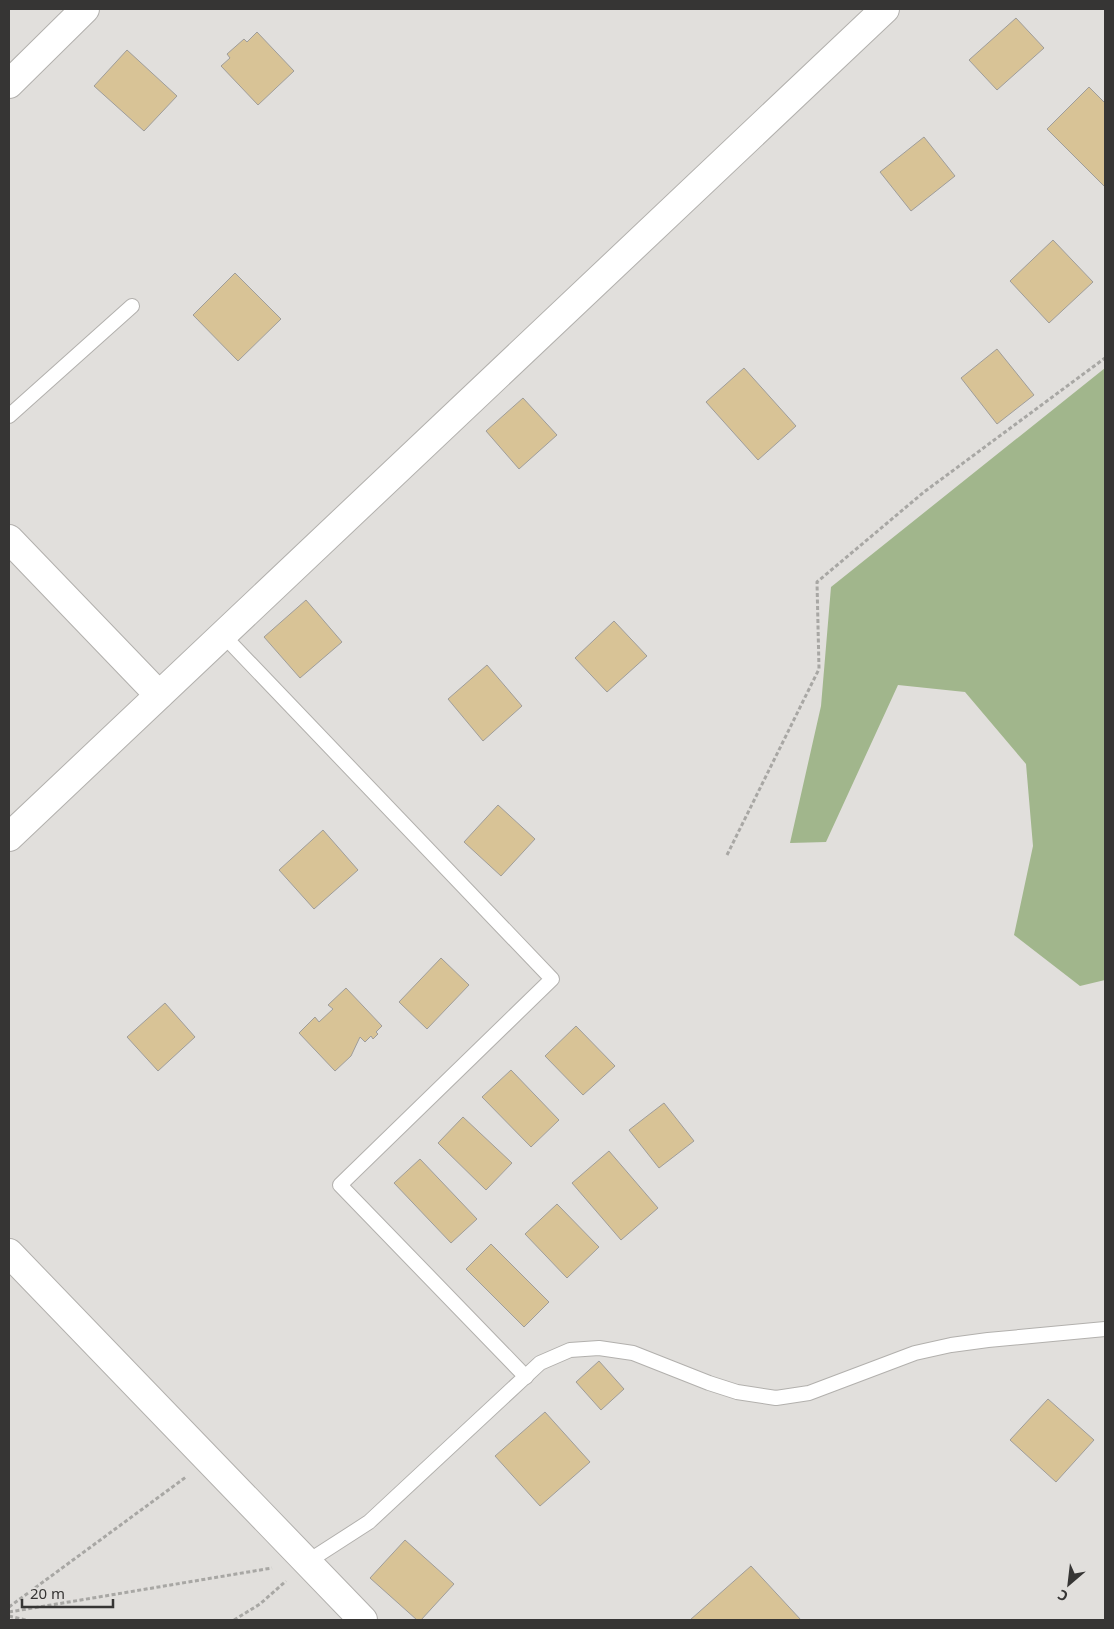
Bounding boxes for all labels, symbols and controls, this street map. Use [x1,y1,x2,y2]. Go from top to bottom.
north arrow [1044,1559,1094,1609]
scale bar [22,1576,114,1608]
text: 20 m [30,1583,65,1603]
text: С [1054,1585,1071,1606]

